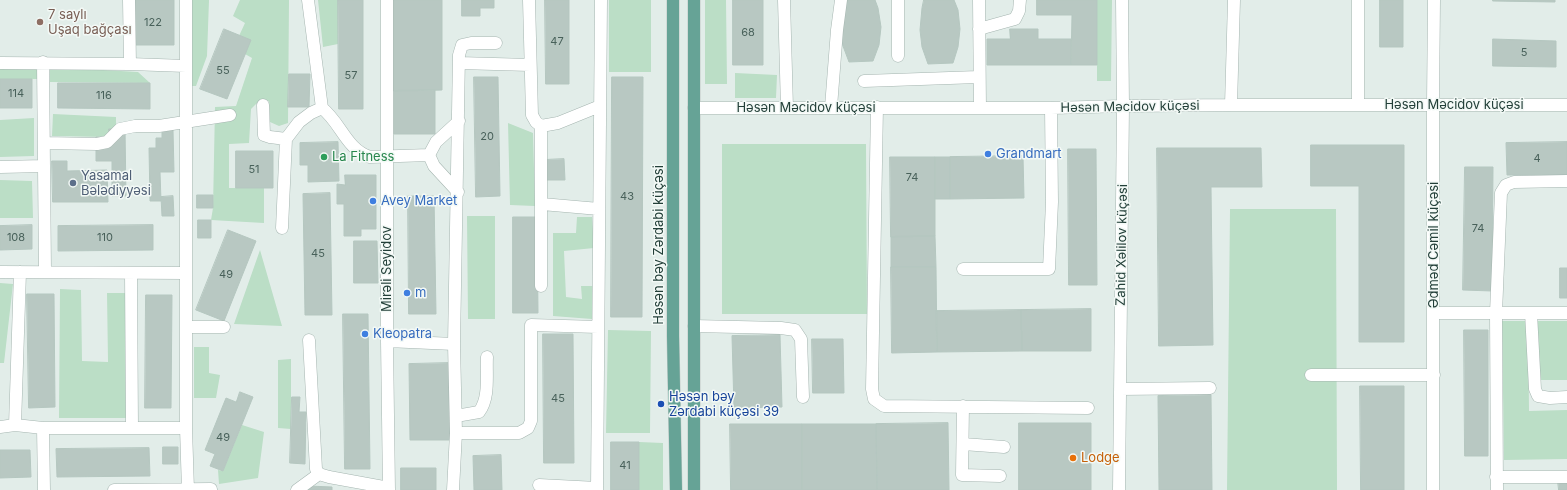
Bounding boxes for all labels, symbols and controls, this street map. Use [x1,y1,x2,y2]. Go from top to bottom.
place label: 7 saylı Uşaq bağçası [48,7,132,38]
house number: 122 [144,16,162,30]
marker: 7 saylı Uşaq bağçası [35,17,45,27]
house number: 68 [741,26,755,40]
house number: 47 [550,35,564,49]
house number: 5 [1521,46,1527,60]
house number: 55 [216,64,230,78]
house number: 57 [345,69,357,83]
house number: 114 [8,87,24,101]
house number: 116 [96,89,112,103]
street label: Həsən Məcidov küçəsi [1384,97,1524,113]
street label: Həsən Məcidov küçəsi [1060,98,1200,116]
street label: Həsən Məcidov küçəsi [736,100,876,116]
house number: 20 [480,130,494,144]
place label: Grandmart [996,146,1062,162]
place label: La Fitness [332,149,394,165]
marker: Grandmart [983,149,993,159]
marker: La Fitness [319,152,329,162]
house number: 4 [1533,152,1541,166]
house number: 51 [248,163,260,177]
street label: Həsən bəy Zərdabi küçəsi [651,165,667,325]
place label: Yasamal Bələdiyyəsi [81,168,151,199]
house number: 74 [906,171,918,185]
marker: Yasamal Bələdiyyəsi [68,178,78,188]
street label: Ədməd Cəmil küçəsi [1426,182,1442,308]
street label: Zahid Xəlilov küçəsi [1113,184,1131,306]
house number: 43 [620,190,634,204]
place label: Avey Market [381,193,457,209]
marker: Avey Market [368,196,378,206]
house number: 74 [1472,222,1484,236]
street label: Mirəli Seyidov [379,226,395,312]
house number: 108 [7,231,25,245]
house number: 110 [97,231,113,245]
house number: 45 [311,247,325,261]
house number: 49 [219,268,233,282]
place label: m [415,285,426,301]
marker: m [402,288,412,298]
place label: Kleopatra [373,326,432,342]
marker: Kleopatra [360,329,370,339]
place label: Həsən bəy Zərdabi küçəsi 39 [669,389,779,420]
house number: 45 [551,392,565,406]
marker: Həsən bəy Zərdabi küçəsi 39 [656,399,666,409]
house number: 49 [216,431,230,445]
place label: Lodge [1081,450,1120,466]
marker: Lodge [1068,453,1078,463]
house number: 41 [619,459,631,473]

